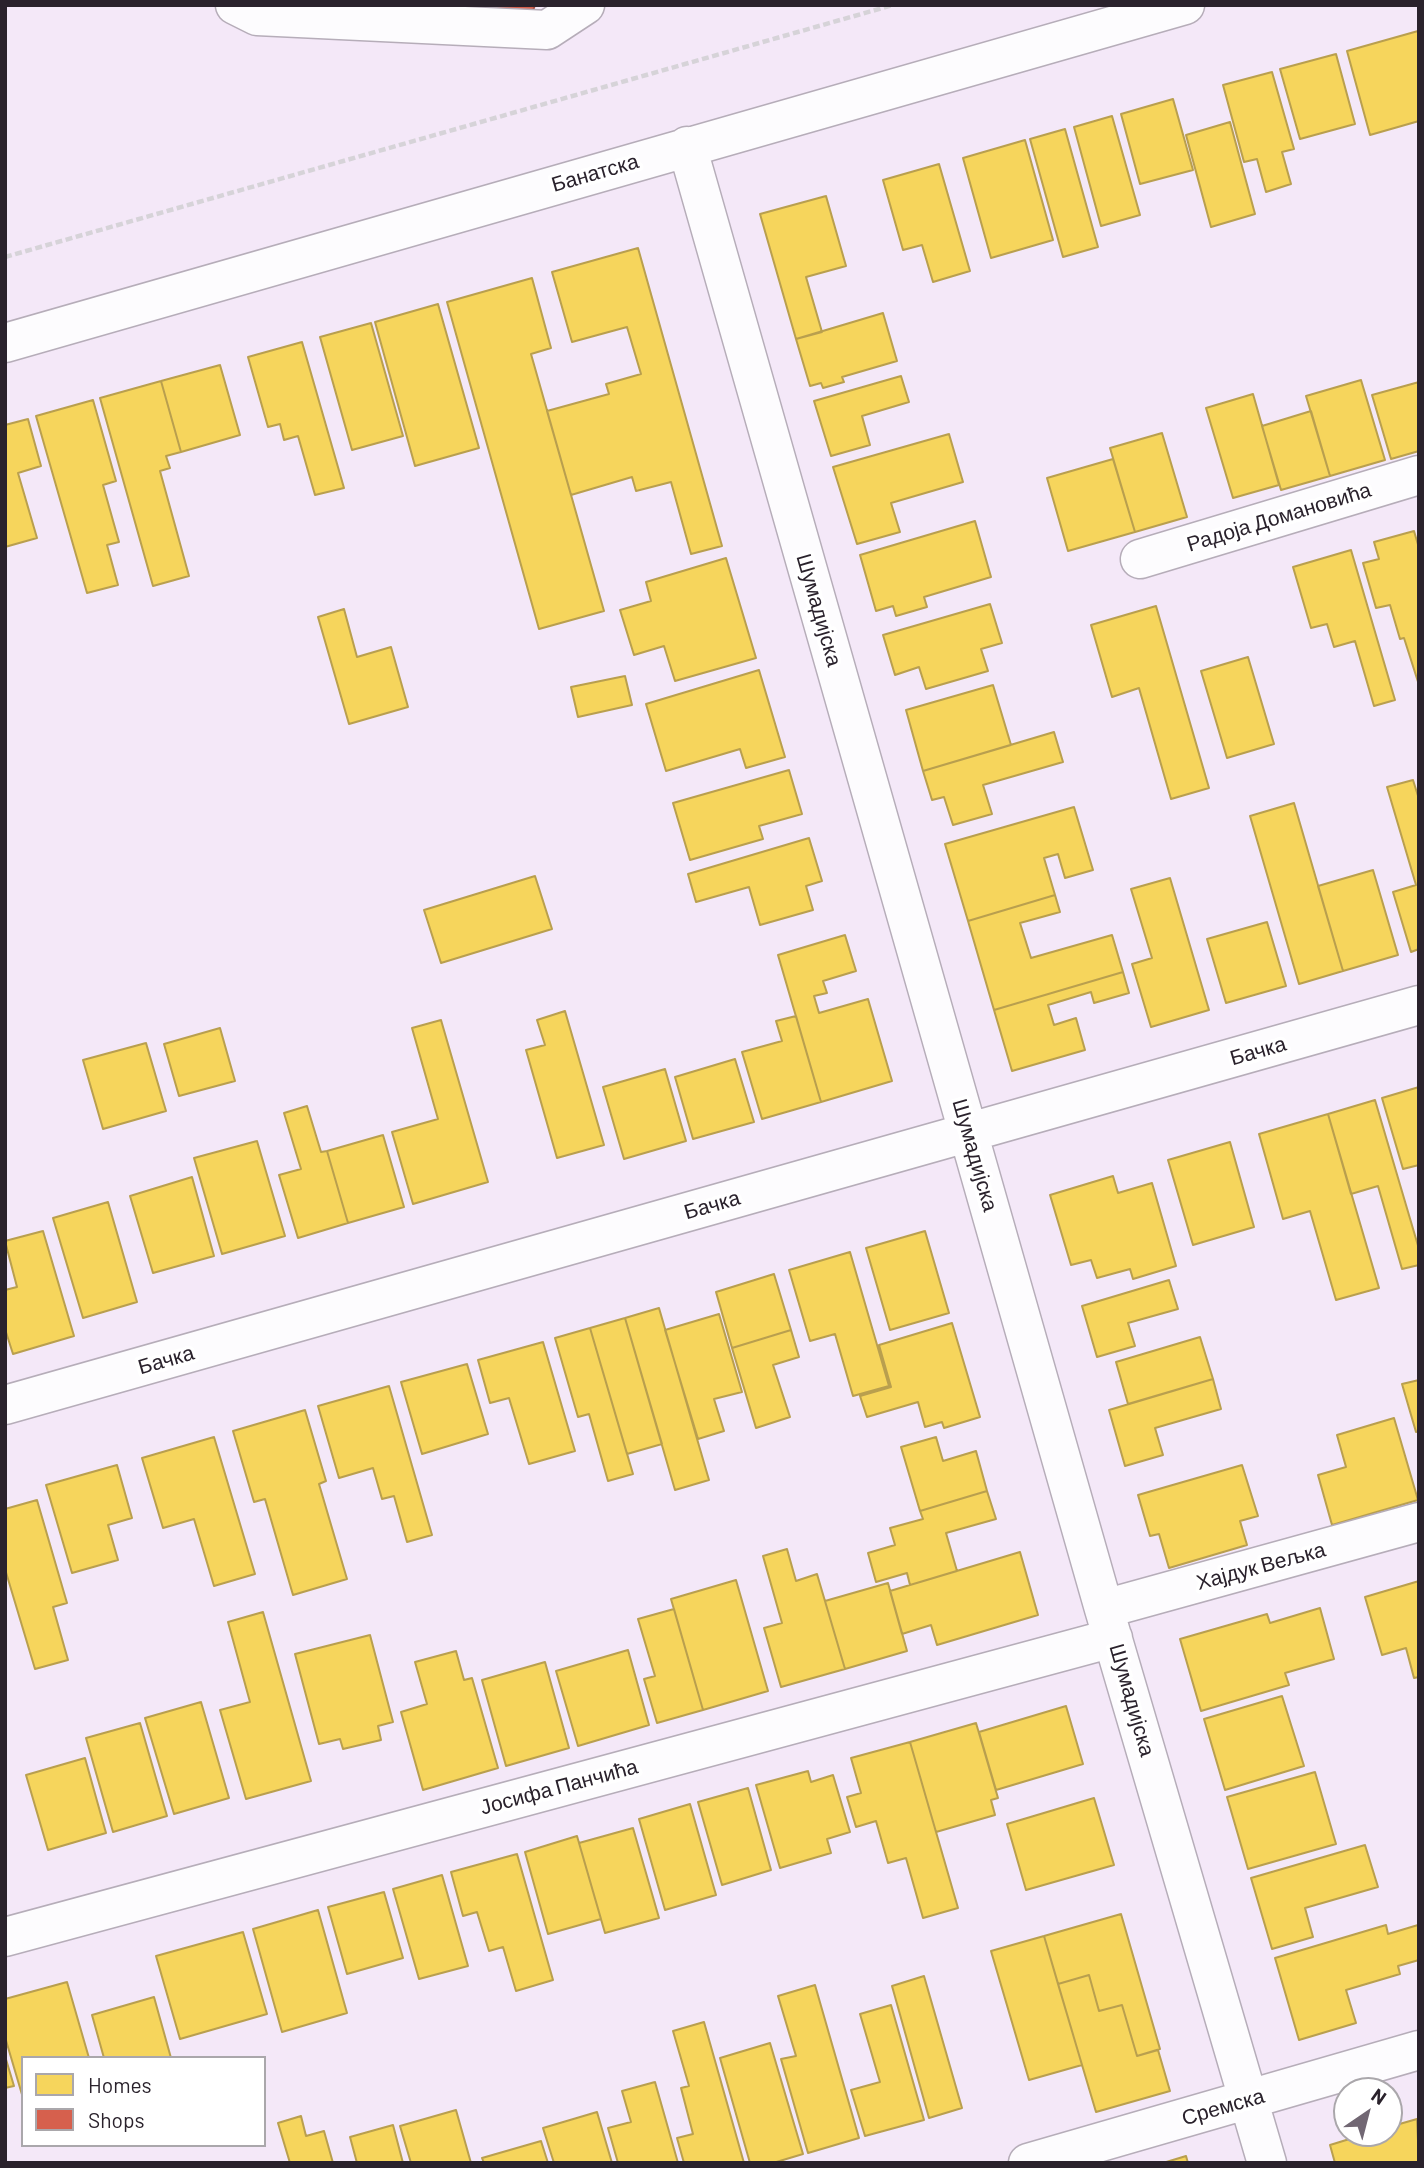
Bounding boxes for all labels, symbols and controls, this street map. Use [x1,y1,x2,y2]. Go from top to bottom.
street label: Банатска [549,149,641,197]
street label: Радоја Домановића [1184,477,1374,557]
street label: Шумадијска [791,551,847,669]
street label: Бачка [1227,1031,1289,1071]
street label: Шумадијска [947,1096,1003,1214]
street label: Бачка [681,1185,743,1225]
street label: Бачка [135,1340,197,1380]
street label: Хајдук Вељка [1194,1537,1328,1595]
street label: Шумадијска [1104,1641,1160,1759]
street label: Јосифа Панчића [478,1754,640,1820]
legend [21,2056,266,2147]
text: Homes [88,2072,152,2097]
north arrow [1333,2077,1403,2147]
street label: Сремска [1179,2083,1267,2131]
text: N [1367,2083,1391,2109]
text: Shops [88,2107,145,2132]

